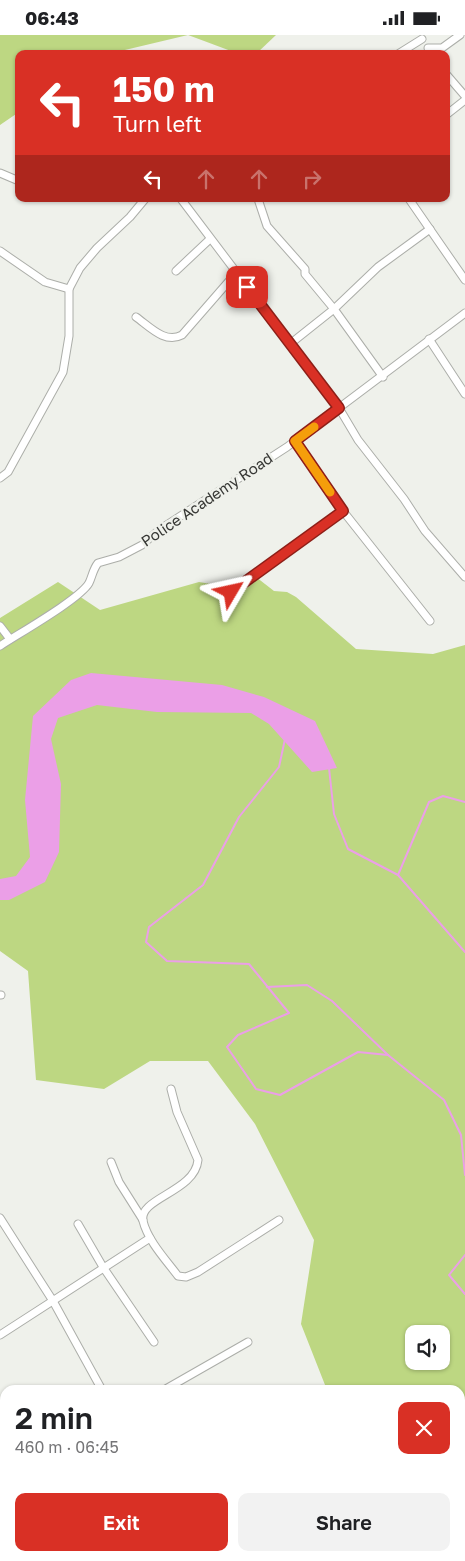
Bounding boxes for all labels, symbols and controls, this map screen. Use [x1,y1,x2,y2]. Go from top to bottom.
text: 06:43 [25,6,79,29]
text: 150 m [113,68,215,110]
icon: left [30,70,95,135]
text: Turn left [113,110,202,137]
icon: left [139,165,167,193]
icon: ahead [192,165,220,193]
icon: ahead [245,165,273,193]
icon: right [298,165,326,193]
pin [226,266,268,308]
icon: arrive [233,273,261,301]
street label: Police Academy Road [137,449,276,550]
position arrow [204,565,256,617]
map controls [405,1325,450,1370]
button: sound [405,1325,450,1370]
text: 2 min [15,1400,93,1436]
button: close [398,1402,450,1454]
text: 460 m · 06:45 [15,1437,119,1457]
button: Exit [15,1493,228,1551]
button: Share [238,1493,450,1551]

